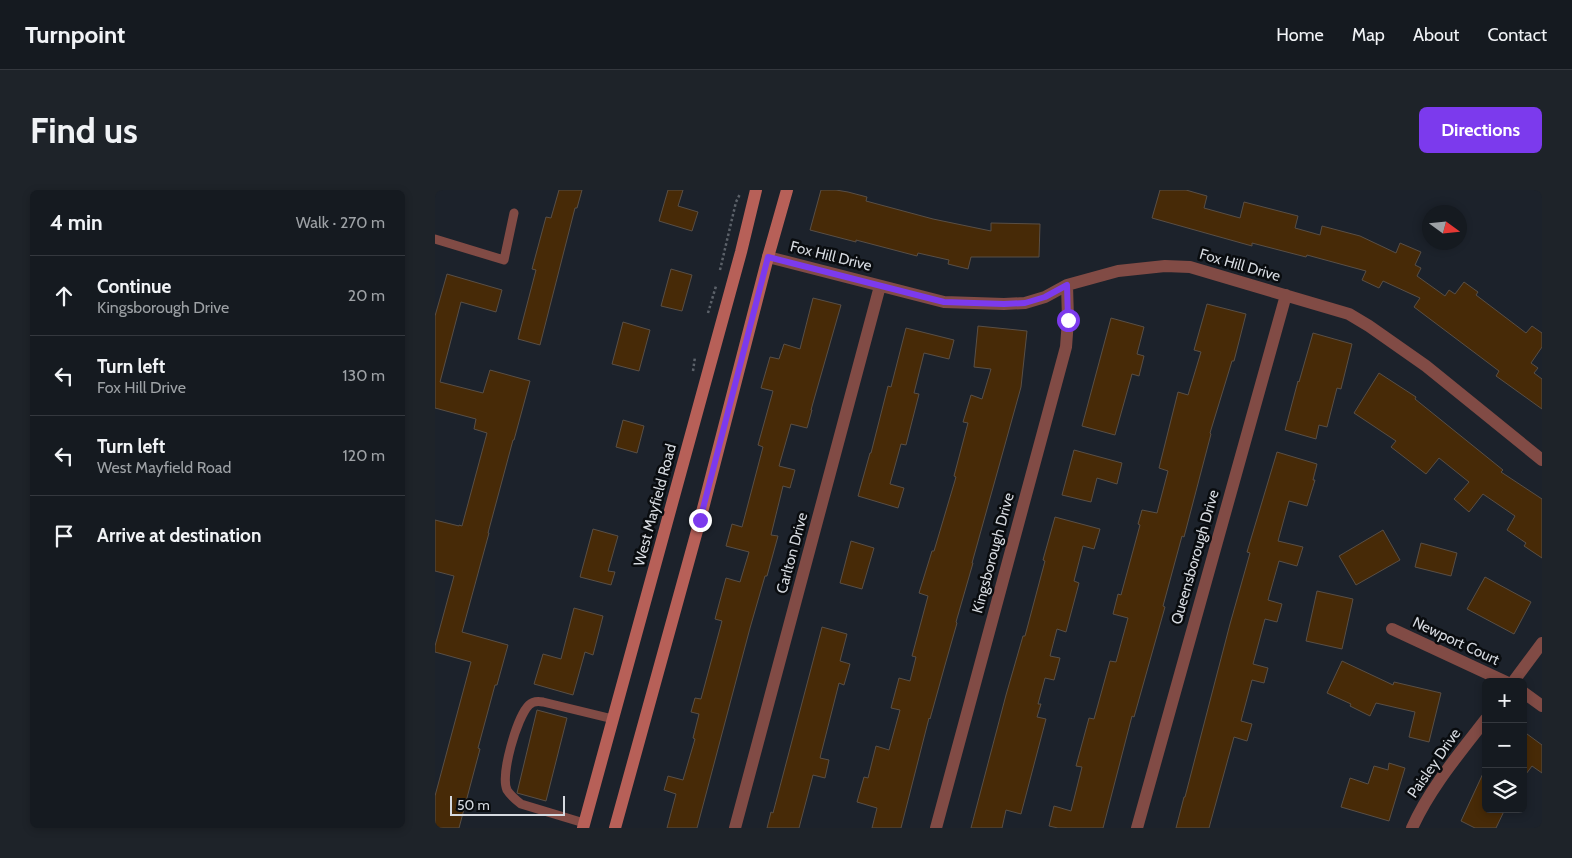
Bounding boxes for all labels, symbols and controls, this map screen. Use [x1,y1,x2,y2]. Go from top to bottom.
text: Turnpoint [25,20,125,49]
text: Home [1276,24,1324,46]
text: Map [1352,24,1385,46]
text: About [1413,24,1459,46]
text: Contact [1487,24,1547,46]
button: Directions [1419,107,1542,153]
text: Find us [30,109,138,152]
north arrow [1422,205,1467,250]
text: 4 min [50,210,103,235]
text: Walk · 270 m [296,213,385,232]
street label: Fox Hill Drive [788,237,874,275]
street label: Fox Hill Drive [1197,245,1283,285]
text: Continue [97,275,171,298]
icon: ahead [50,282,78,310]
text: 20 m [348,286,385,305]
text: Kingsborough Drive [97,298,229,317]
route start [1057,309,1080,332]
text: Turn left [97,355,165,378]
icon: left [50,362,78,390]
text: 130 m [342,366,385,385]
text: Fox Hill Drive [97,378,186,397]
text: Turn left [97,435,165,458]
icon: left [50,442,78,470]
street label: West Mayfield Road [630,442,680,568]
text: 120 m [343,446,385,465]
text: West Mayfield Road [97,458,231,477]
street label: Queensborough Drive [1167,487,1223,626]
street label: Kingsborough Drive [968,491,1018,615]
route end [689,509,712,532]
street label: Carlton Drive [773,510,812,596]
icon: arrive [50,522,78,550]
text: Arrive at destination [97,524,261,547]
street label: Newport Court [1410,613,1502,669]
map controls [1482,678,1527,813]
button: + [1482,678,1527,723]
button: − [1482,723,1527,768]
street label: Paisley Drive [1404,725,1465,801]
button: layers [1482,768,1527,813]
scale bar [450,793,565,816]
text: 50 m [457,796,490,814]

